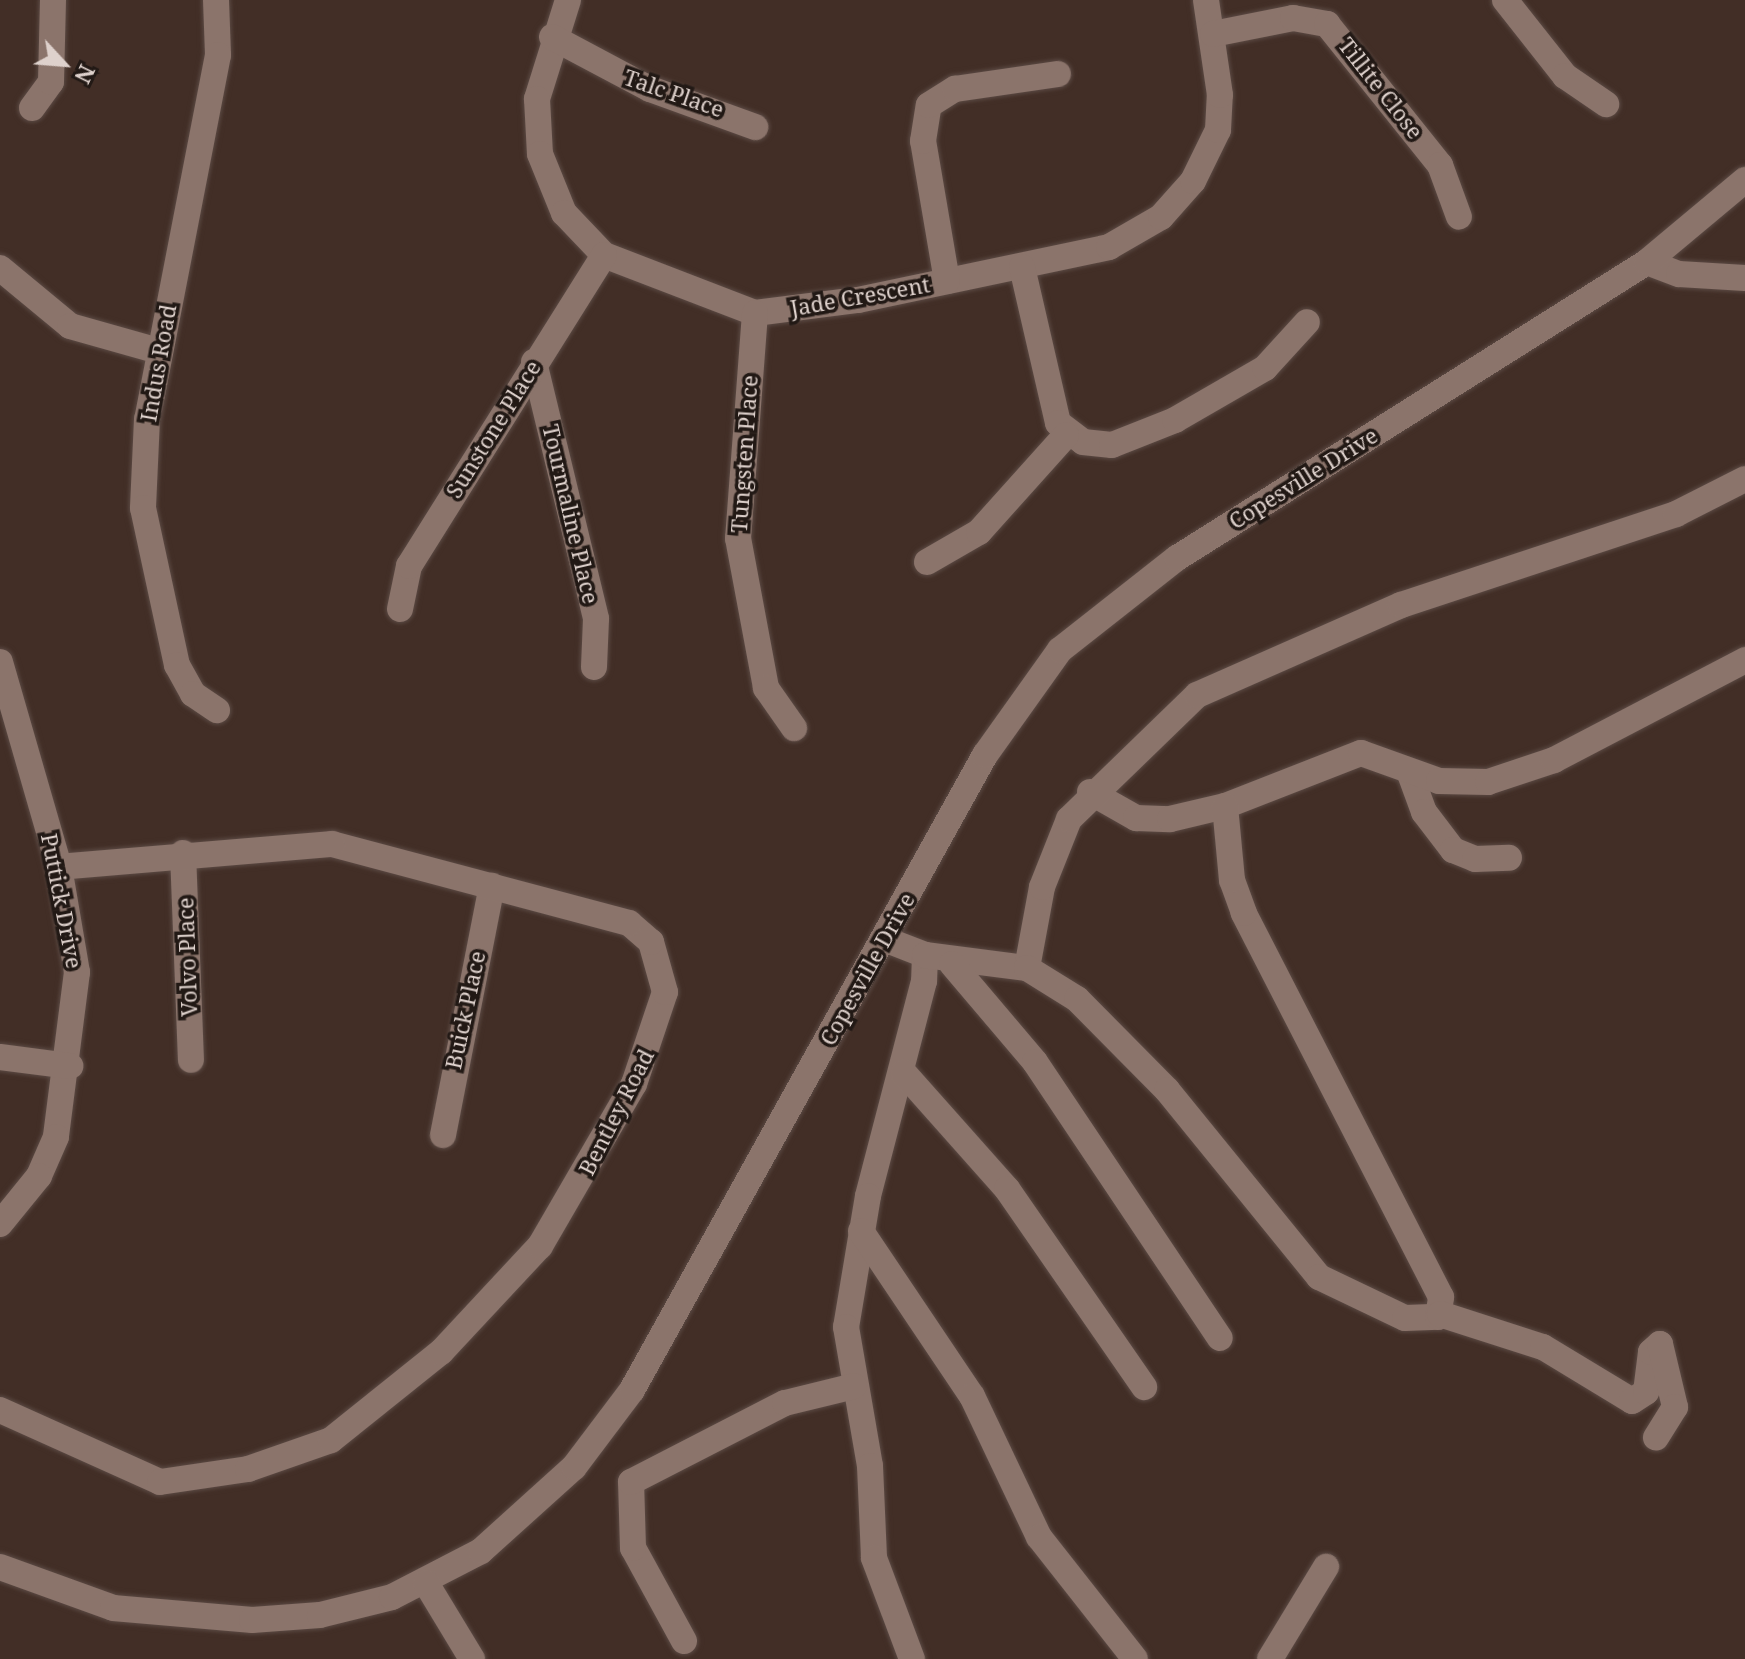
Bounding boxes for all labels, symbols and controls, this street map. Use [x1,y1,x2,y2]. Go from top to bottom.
north arrow [24,24,104,104]
street label: Tillite Close [1333,32,1429,144]
text: N [68,60,103,89]
street label: Talc Place [621,64,727,122]
street label: Jade Crescent [788,271,932,321]
street label: Indus Road [135,302,181,424]
street label: Sunstone Place [440,355,546,503]
street label: Tungsten Place [725,374,763,534]
street label: Tourmaline Place [538,422,604,606]
street label: Copesville Drive [1224,422,1382,534]
street label: Puttick Drive [36,831,88,971]
street label: Copesville Drive [814,888,920,1050]
street label: Volvo Place [172,897,202,1017]
street label: Buick Place [440,949,490,1071]
street label: Bentley Road [573,1045,659,1179]

